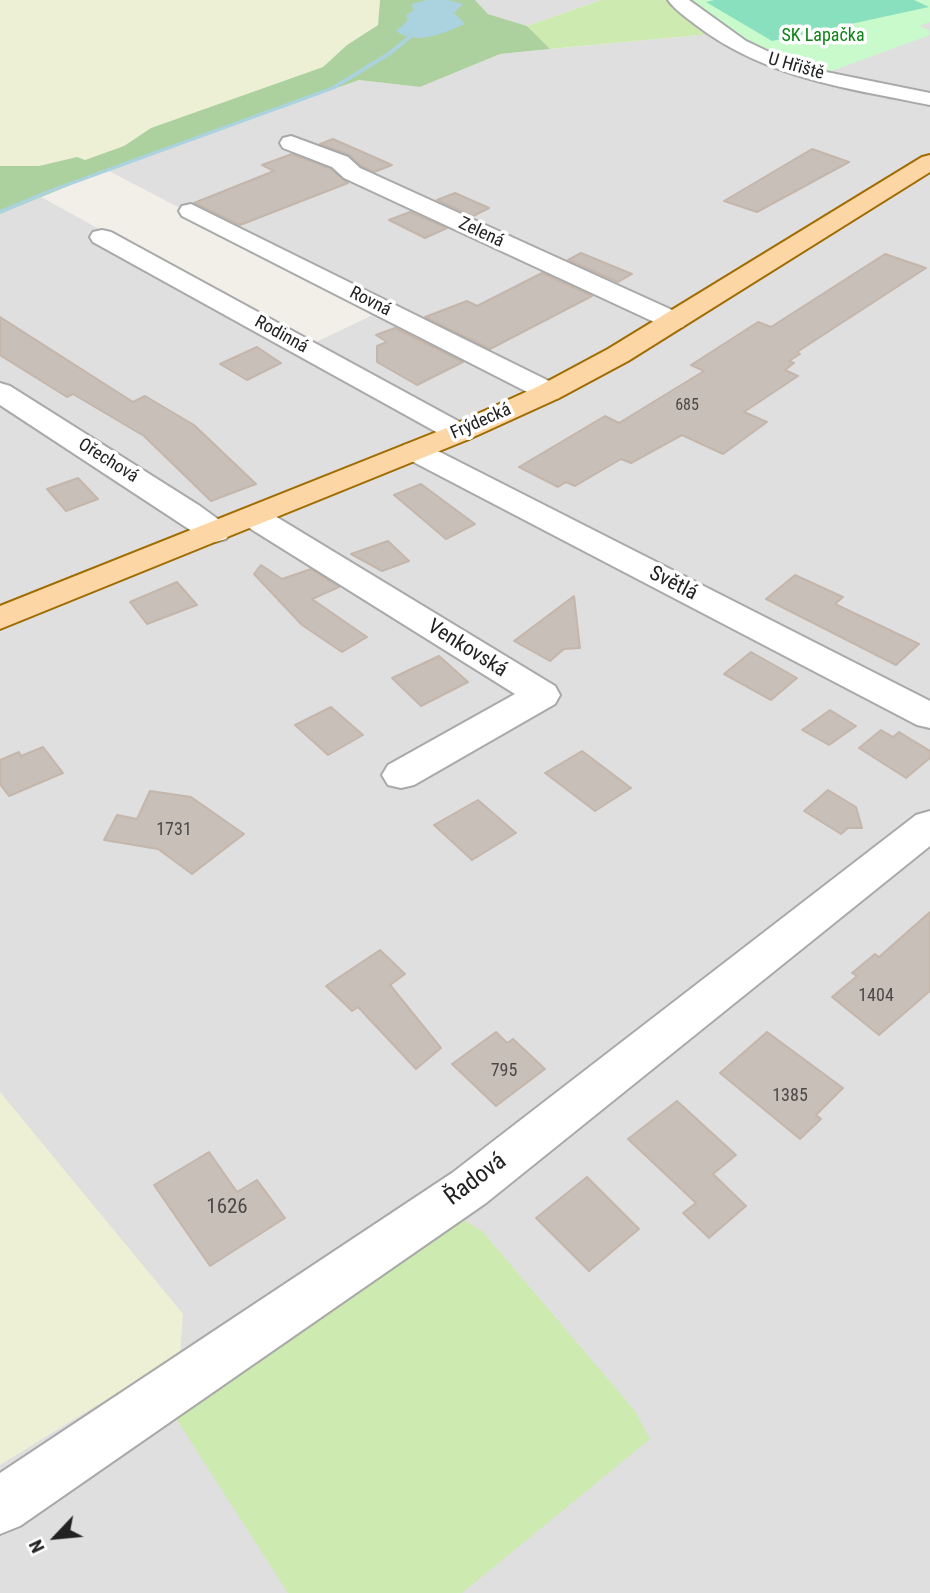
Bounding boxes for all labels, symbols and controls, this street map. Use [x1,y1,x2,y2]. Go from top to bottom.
park label: SK Lapačka [781,25,865,47]
street label: U Hřiště [766,49,826,85]
street label: Zelená [455,213,507,253]
street label: Rovná [346,283,394,321]
street label: Rodinná [251,312,311,358]
house number: 685 [675,396,699,416]
street label: Frýdecká [447,399,515,445]
street label: Ořechová [74,434,142,488]
street label: Světlá [645,561,701,607]
street label: Venkovská [422,615,512,683]
house number: 1731 [156,819,192,841]
house number: 1404 [858,985,894,1007]
house number: 795 [491,1060,517,1082]
house number: 1385 [772,1085,808,1107]
street label: Řadová [440,1148,512,1212]
house number: 1626 [206,1195,248,1221]
north arrow [21,1502,91,1572]
text: N [24,1536,50,1557]

